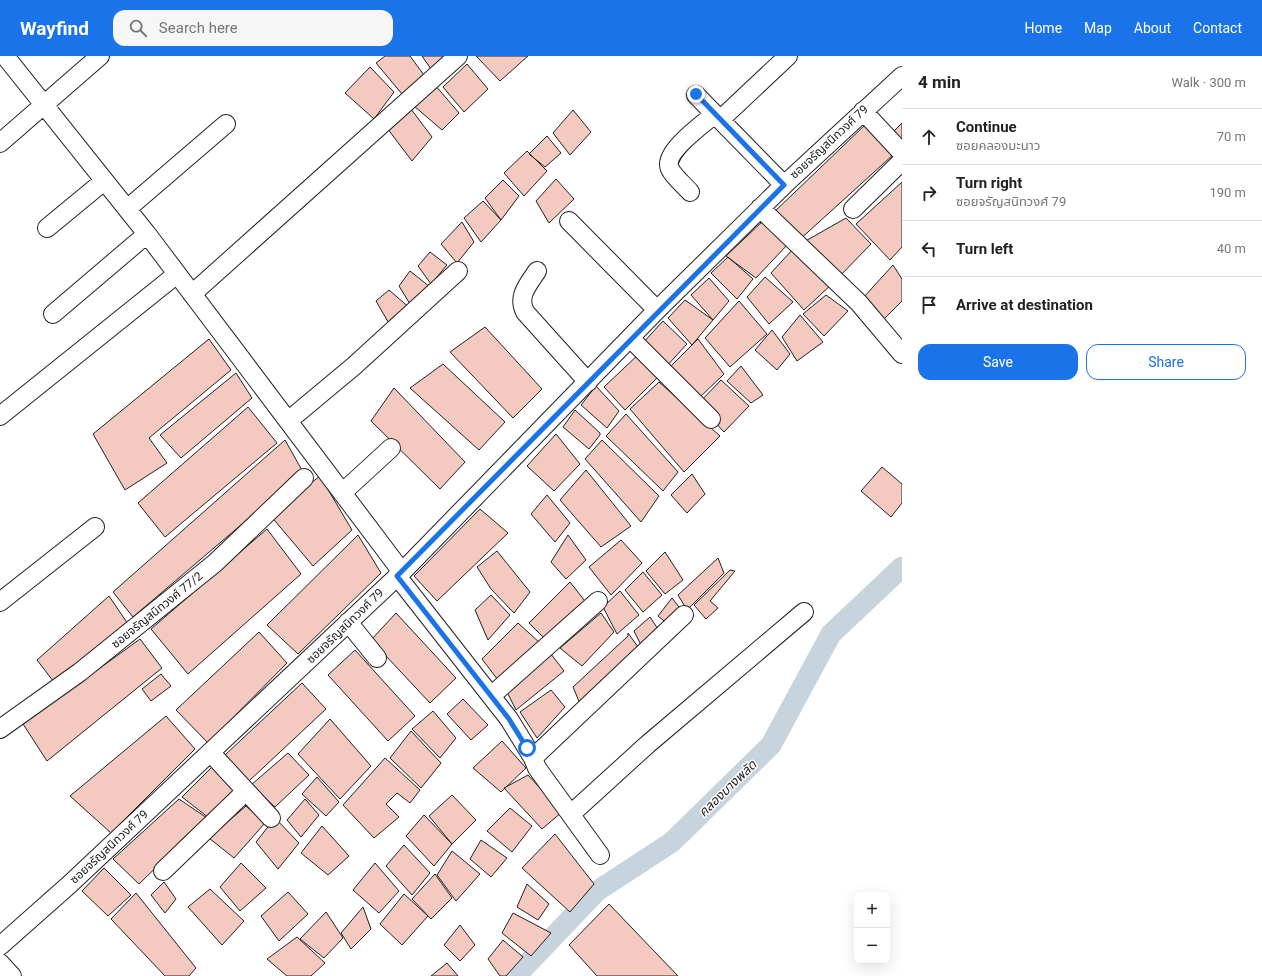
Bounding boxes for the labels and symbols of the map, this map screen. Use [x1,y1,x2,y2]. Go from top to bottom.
route end [687,85,705,103]
street label: ซอยจรัญสนิทวงศ์ 79 [787,102,871,182]
street label: ซอยจรัญสนิทวงศ์ 77/2 [109,569,206,651]
street label: ซอยจรัญสนิทวงศ์ 79 [304,586,386,666]
route start [518,739,536,757]
water label: คลองบางพลัด [695,756,760,820]
street label: ซอยจรัญสนิทวงศ์ 79 [67,807,151,887]

